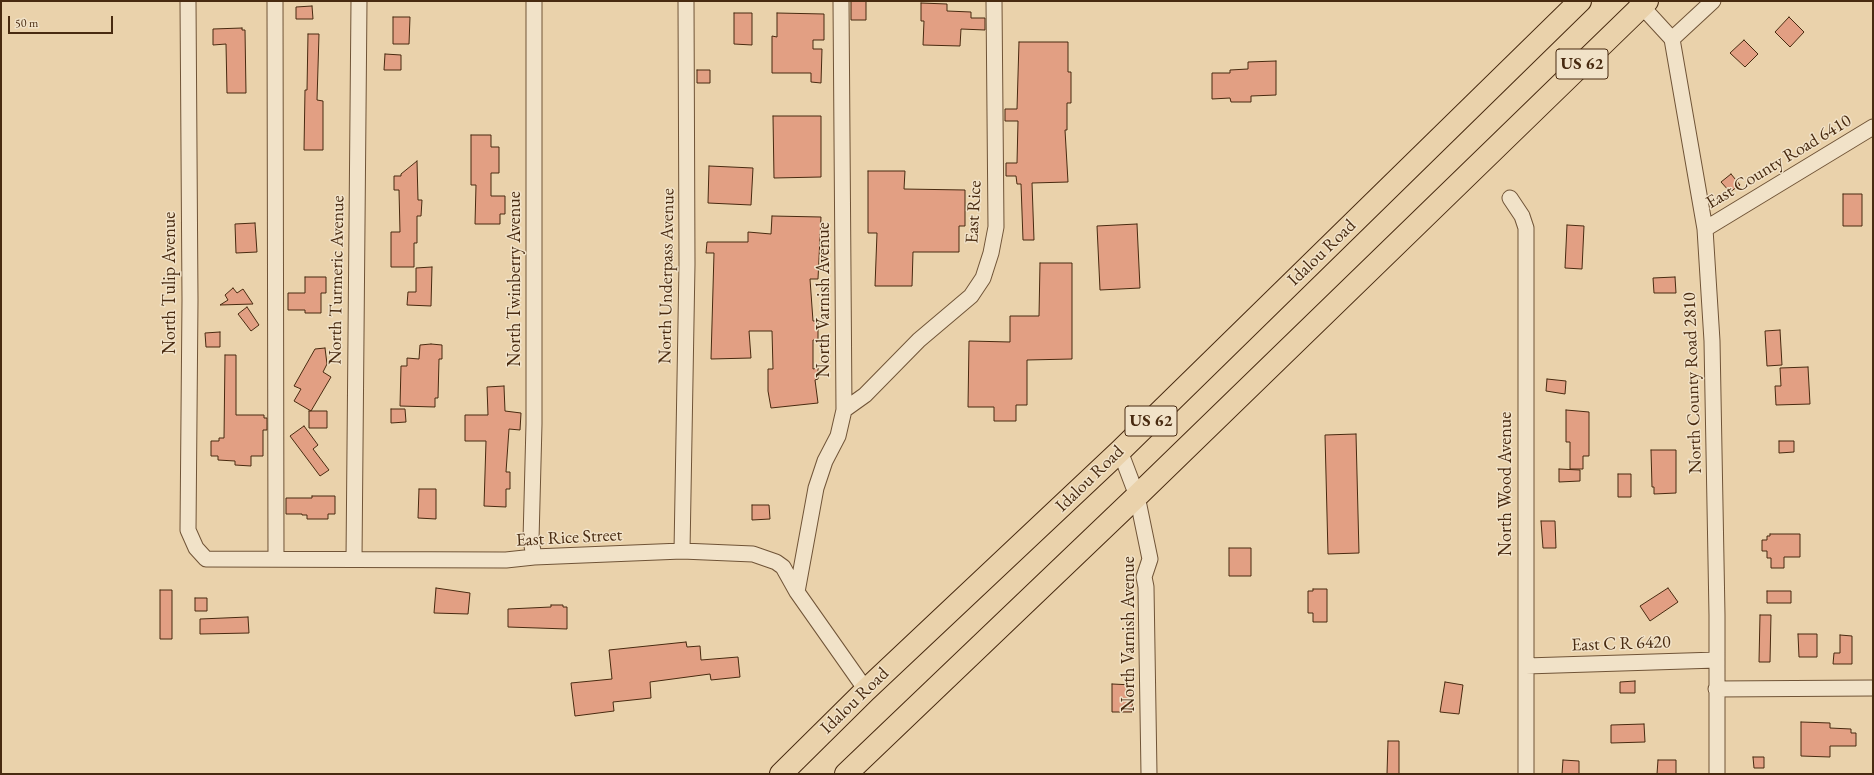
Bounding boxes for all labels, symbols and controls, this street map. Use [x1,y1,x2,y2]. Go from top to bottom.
scale bar [10,8,115,34]
text: 50 m [15,15,38,31]
road number: US 62 [1556,49,1608,79]
street label: East County Road 6410 [1702,110,1856,214]
street label: East Rice [962,180,986,244]
street label: North Underpass Avenue [655,188,679,364]
street label: North Twinberry Avenue [504,191,526,367]
street label: North Turmeric Avenue [325,195,349,365]
street label: North Tulip Avenue [159,212,181,354]
street label: Idalou Road [1283,215,1361,291]
street label: North Varnish Avenue [813,222,835,378]
street label: North County Road 2810 [1679,292,1707,474]
road number: US 62 [1125,406,1177,436]
street label: North Wood Avenue [1495,412,1517,556]
street label: Idalou Road [1051,441,1129,517]
street label: East Rice Street [515,524,623,552]
street label: North Varnish Avenue [1118,556,1140,712]
street label: East C R 6420 [1571,631,1671,657]
street label: Idalou Road [816,663,894,739]

